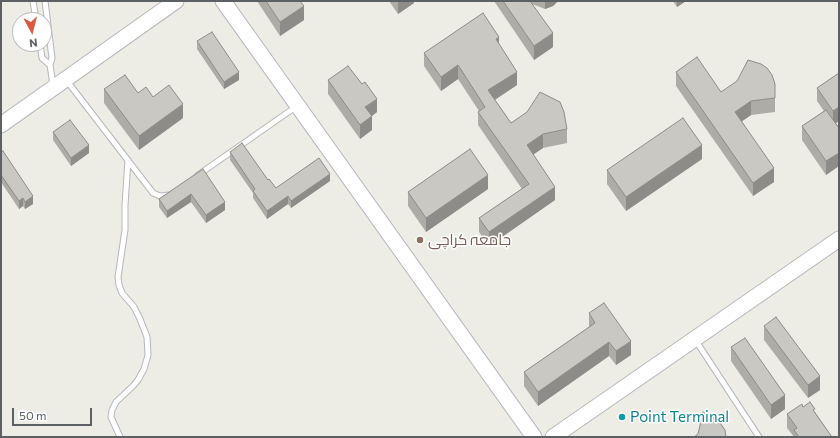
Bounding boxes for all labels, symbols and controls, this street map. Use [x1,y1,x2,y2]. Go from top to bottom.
north arrow [12,12,52,52]
text: N [29,36,38,50]
place label: جامعہ کراچی [428,231,511,249]
marker: جامعہ کراچی [415,235,425,245]
scale bar [14,400,94,426]
text: 50 m [19,408,47,422]
place label: Point Terminal [630,408,729,426]
marker: Point Terminal [617,412,627,422]

